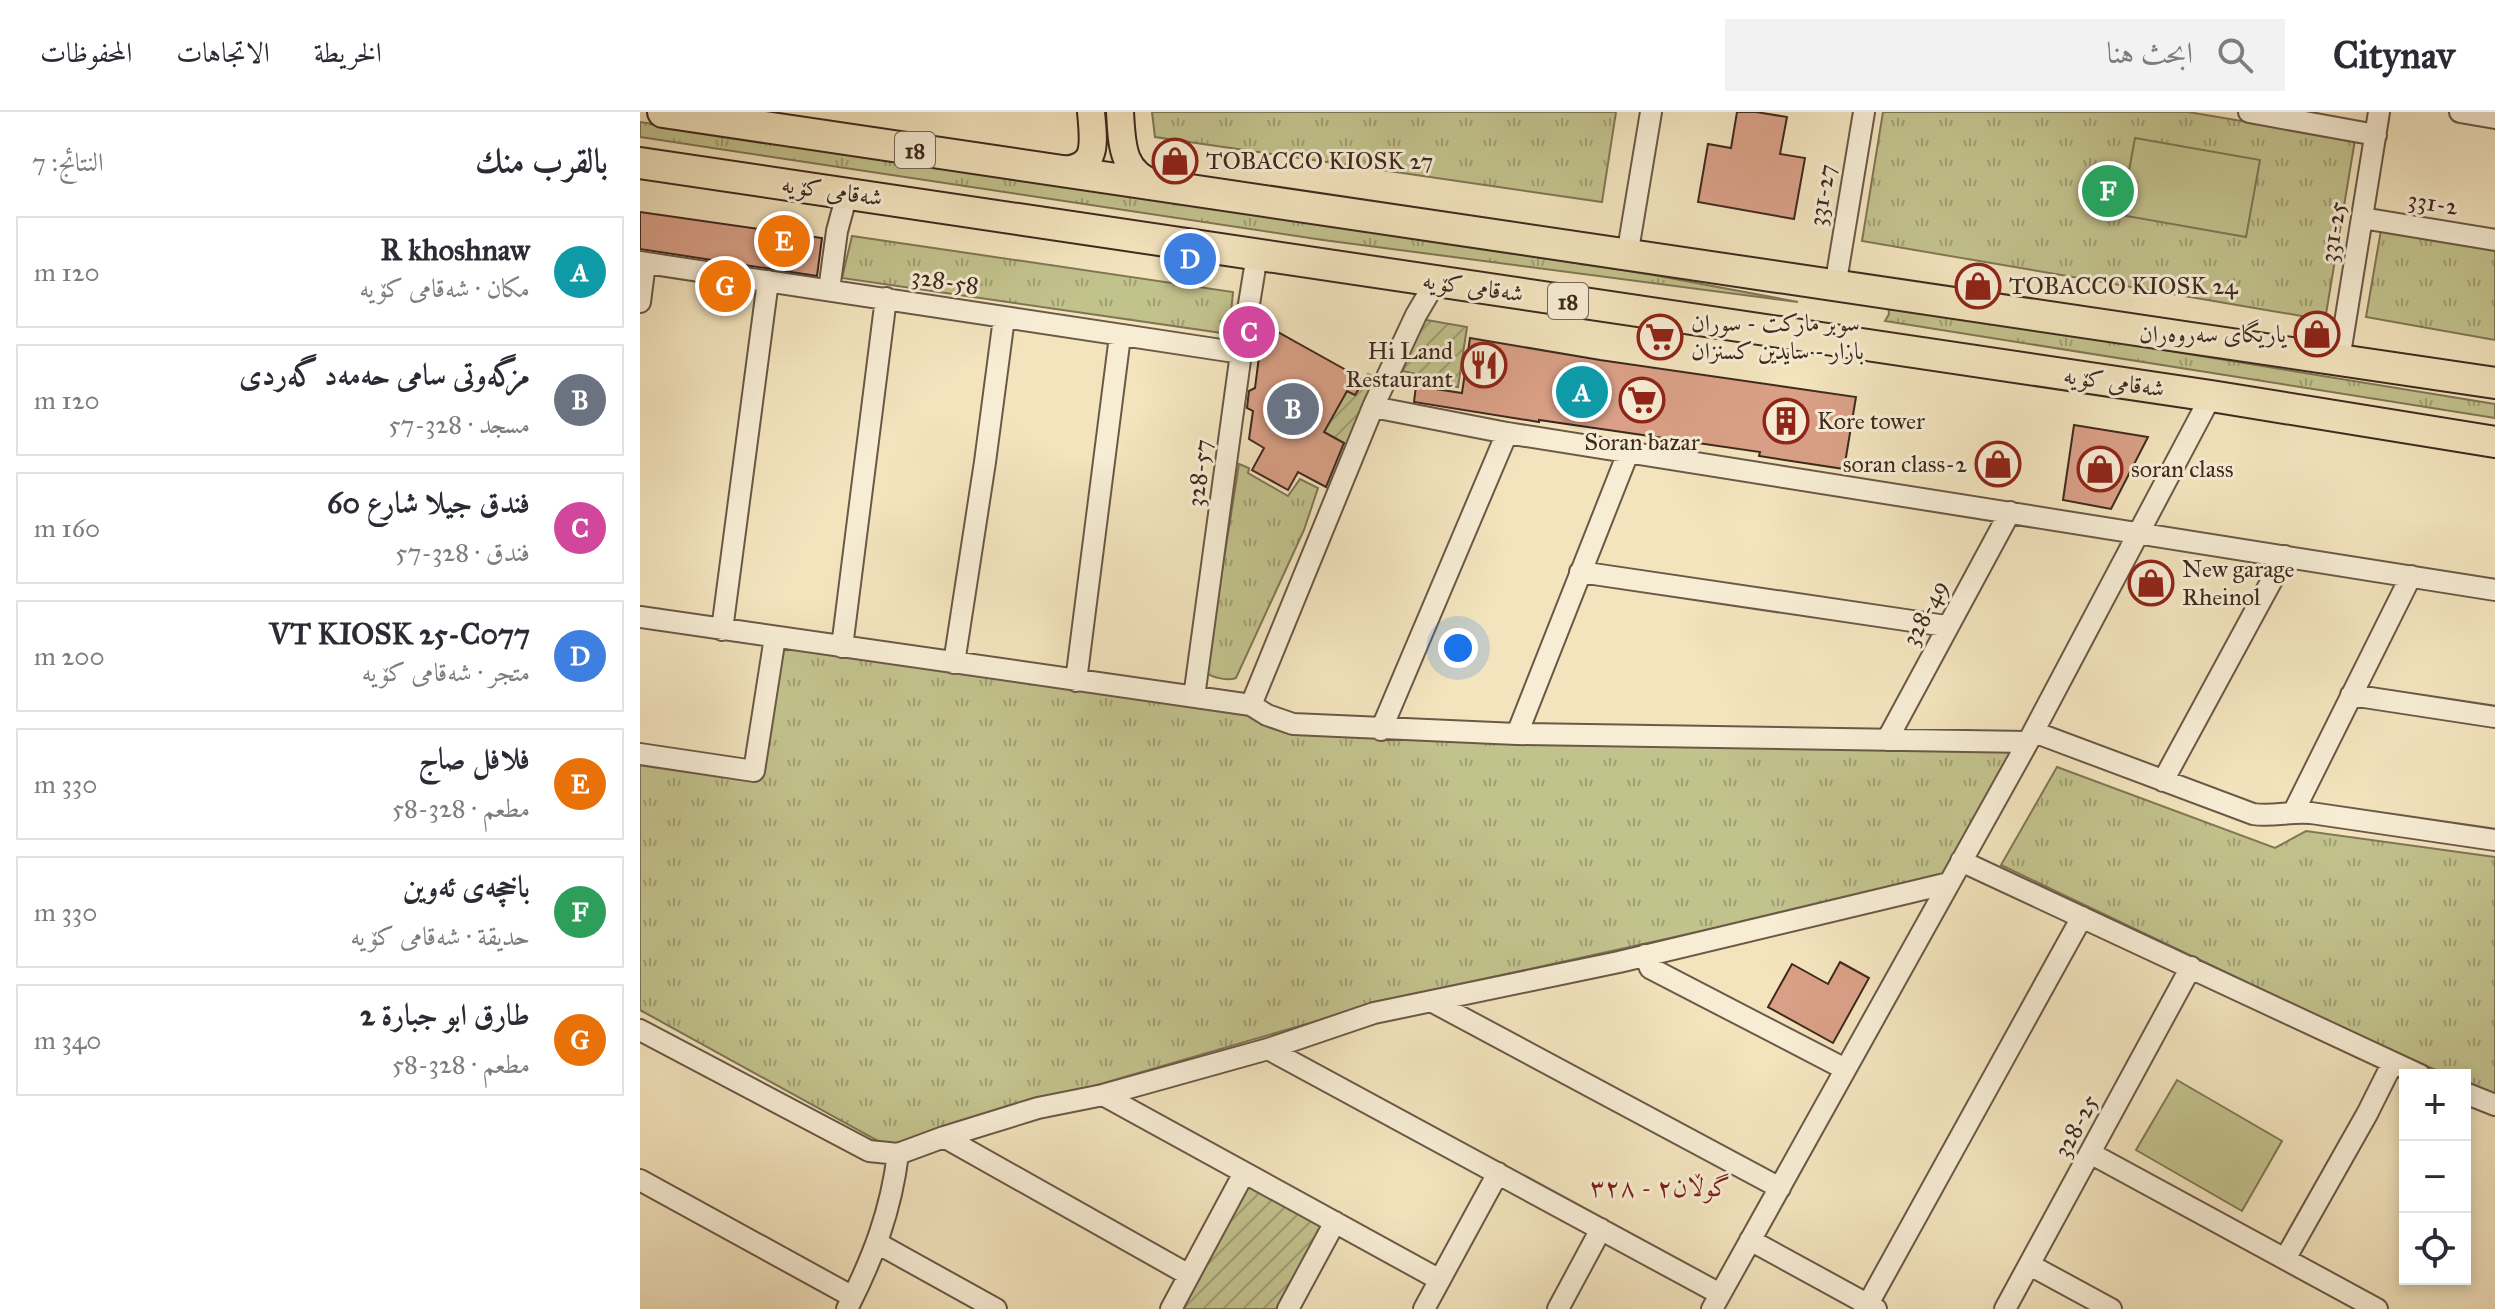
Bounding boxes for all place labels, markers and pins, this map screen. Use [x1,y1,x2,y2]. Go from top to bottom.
shop icon: TOBACCO KIOSK 27 [1151,137,1199,185]
place label: TOBACCO KIOSK 27 [1206,146,1433,176]
pin: F [2082,161,2134,221]
pin: E [758,211,810,271]
pin: D [1164,229,1216,289]
pin: G [699,256,751,316]
shop icon: TOBACCO KIOSK 24 [1954,262,2002,310]
place label: TOBACCO KIOSK 24 [2009,271,2238,301]
pin: C [1223,302,1275,362]
place label: سوبر ماركت - سوران بازار - سايدين كسنزان [1691,308,1864,366]
shop icon: یاریگای سەروەران [2293,310,2341,358]
supermarket icon: سوبر ماركت - سوران بازار - سايدين كسنزان [1636,313,1684,361]
place label: یاریگای سەروەران [2139,319,2287,349]
place label: Hi Land Restaurant [1346,336,1453,394]
restaurant icon: Hi Land Restaurant [1460,341,1508,389]
pin: A [1556,362,1608,422]
supermarket icon: Soran bazar [1618,376,1666,424]
pin: B [1267,379,1319,439]
building icon: Kore tower [1762,397,1810,445]
place label: Kore tower [1817,406,1925,436]
place label: Soran bazar [1584,427,1700,457]
shop icon: soran class-2 [1974,440,2022,488]
shop icon: soran class [2076,445,2124,493]
place label: soran class-2 [1843,449,1967,479]
place label: soran class [2131,454,2234,484]
place label: New garage Rheinol [2182,554,2295,612]
shop icon: New garage Rheinol [2127,559,2175,607]

